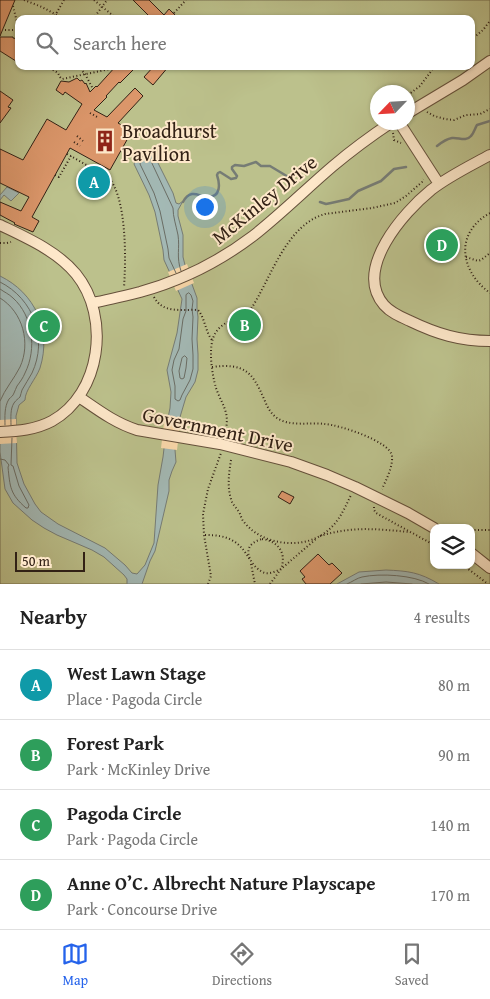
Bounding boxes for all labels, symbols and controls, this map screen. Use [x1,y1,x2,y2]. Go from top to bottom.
search box [15,15,475,70]
icon: search [33,29,61,57]
text: Search here [73,29,167,57]
north arrow [370,85,415,130]
place label: Broadhurst Pavilion [122,116,217,168]
building icon: Broadhurst Pavilion [92,128,118,154]
street label: McKinley Drive [205,147,323,251]
pin: A [78,163,110,201]
your location [192,194,218,220]
pin: D [426,226,458,264]
pin: B [229,306,261,344]
pin: C [28,307,60,345]
street label: Government Drive [140,399,296,459]
map controls [430,524,475,569]
button: layers [430,524,475,569]
scale bar [15,549,85,572]
text: 50 m [22,551,50,571]
text: Nearby [20,601,87,632]
text: 4 results [413,605,470,629]
text: West Lawn Stage [67,659,206,687]
text: A [31,673,41,697]
text: 80 m [438,673,470,697]
text: Place · Pagoda Circle [67,687,202,711]
text: Forest Park [67,729,164,757]
text: B [31,743,41,767]
text: 90 m [438,743,470,767]
text: Park · McKinley Drive [67,757,210,781]
text: Pagoda Circle [67,799,182,827]
text: C [31,813,41,837]
text: 140 m [430,813,470,837]
text: Park · Pagoda Circle [67,827,198,851]
text: Anne O’C. Albrecht Nature Playscape [67,869,376,897]
text: D [31,883,41,907]
text: 170 m [430,883,470,907]
text: Park · Concourse Drive [67,897,217,921]
tab: Map [61,940,89,990]
tab: Directions [212,940,272,990]
tab: Saved [395,940,429,990]

